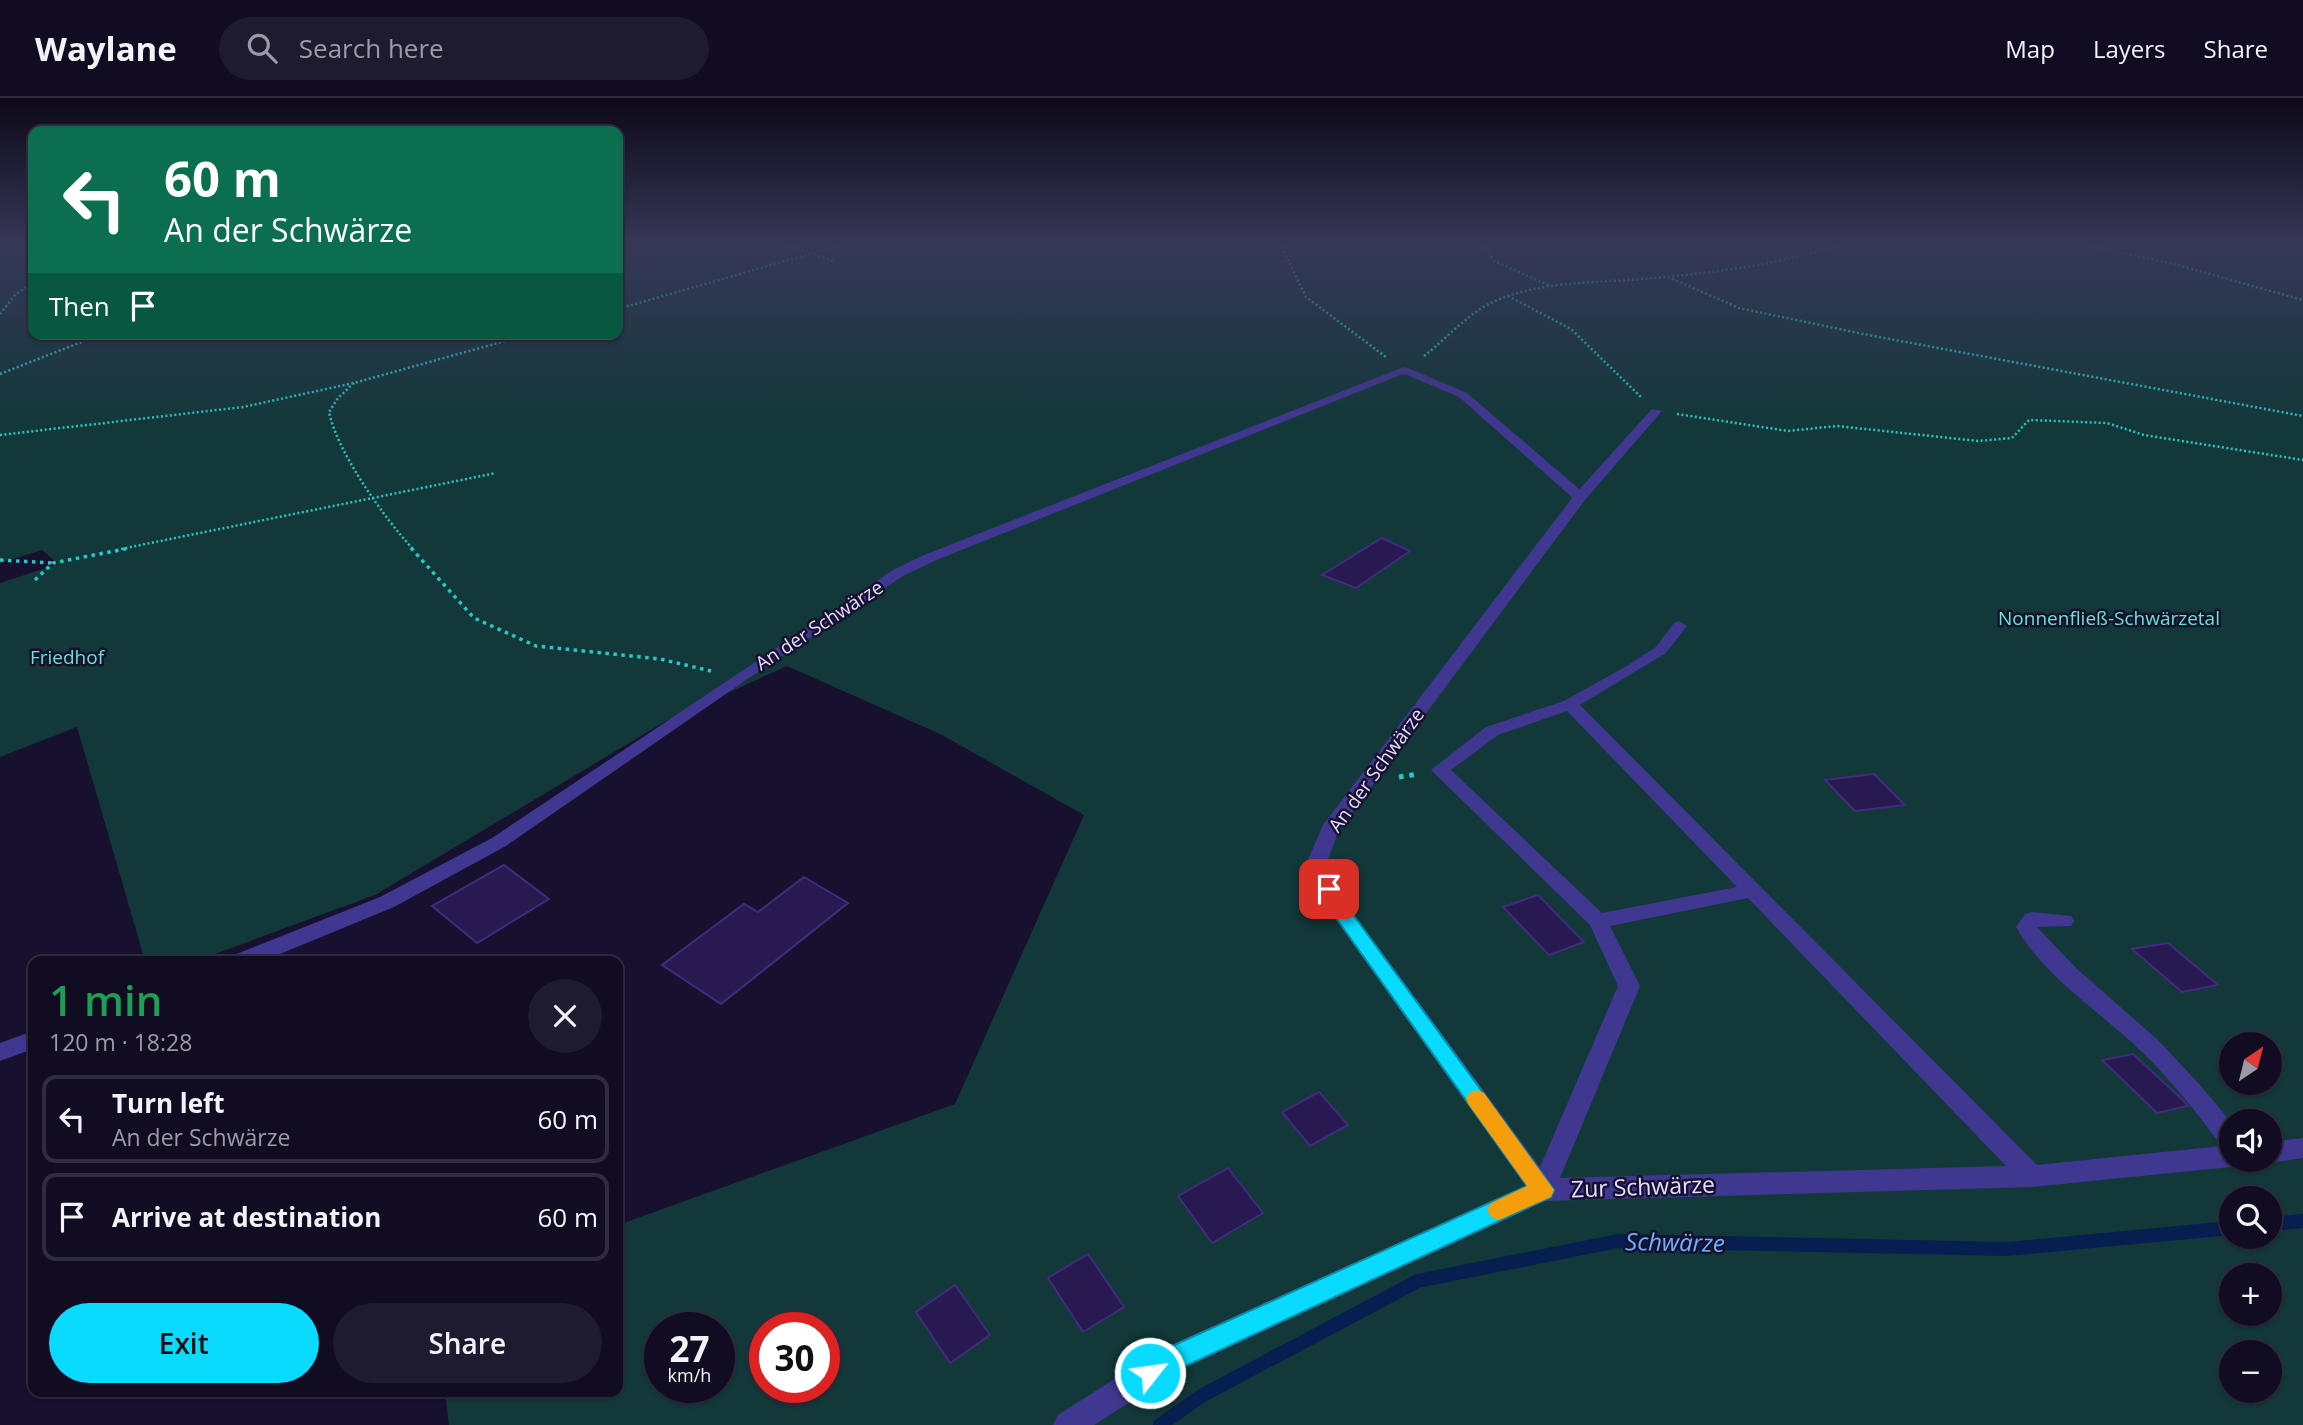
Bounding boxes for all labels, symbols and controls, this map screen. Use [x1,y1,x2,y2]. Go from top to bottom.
search box [219,17,709,80]
text: Waylane [35,26,177,71]
icon: search [243,29,281,67]
text: Search here [299,30,444,66]
text: Map [2005,32,2055,65]
text: Layers [2093,32,2166,65]
text: Share [2204,32,2268,65]
text: 60 m [164,145,281,211]
icon: left [49,154,140,245]
text: An der Schwärze [164,208,412,251]
icon: arrive [124,287,162,325]
text: Then [49,288,110,324]
street label: An der Schwärze [750,574,888,676]
park label: Nonnenfließ-Schwärzetal [1998,605,2220,631]
park label: Friedhof [30,644,106,670]
street label: An der Schwärze [1322,703,1430,837]
pin [1299,859,1359,919]
icon: arrive [1310,870,1348,908]
text: 1 min [49,971,162,1028]
button: close [528,979,602,1053]
text: 120 m · 18:28 [49,1026,192,1058]
north arrow [2219,1032,2282,1096]
map controls [2219,1032,2282,1403]
text: Turn left [112,1085,224,1121]
icon: left [53,1100,91,1138]
text: 60 m [537,1101,598,1137]
button: sound [2219,1109,2282,1172]
text: An der Schwärze [112,1121,290,1153]
street label: Zur Schwärze [1570,1167,1716,1205]
button: search [2219,1186,2282,1249]
icon: arrive [53,1198,91,1236]
text: Arrive at destination [112,1199,381,1235]
text: 60 m [537,1199,598,1235]
water label: Schwärze [1625,1224,1725,1259]
button: + [2219,1263,2282,1326]
button: Exit [49,1303,319,1383]
button: Share [333,1303,602,1383]
speed limit sign: 30 [749,1312,840,1403]
text: 27 [669,1325,710,1372]
position arrow [1113,1336,1187,1410]
button: − [2219,1340,2282,1403]
text: km/h [668,1363,711,1387]

